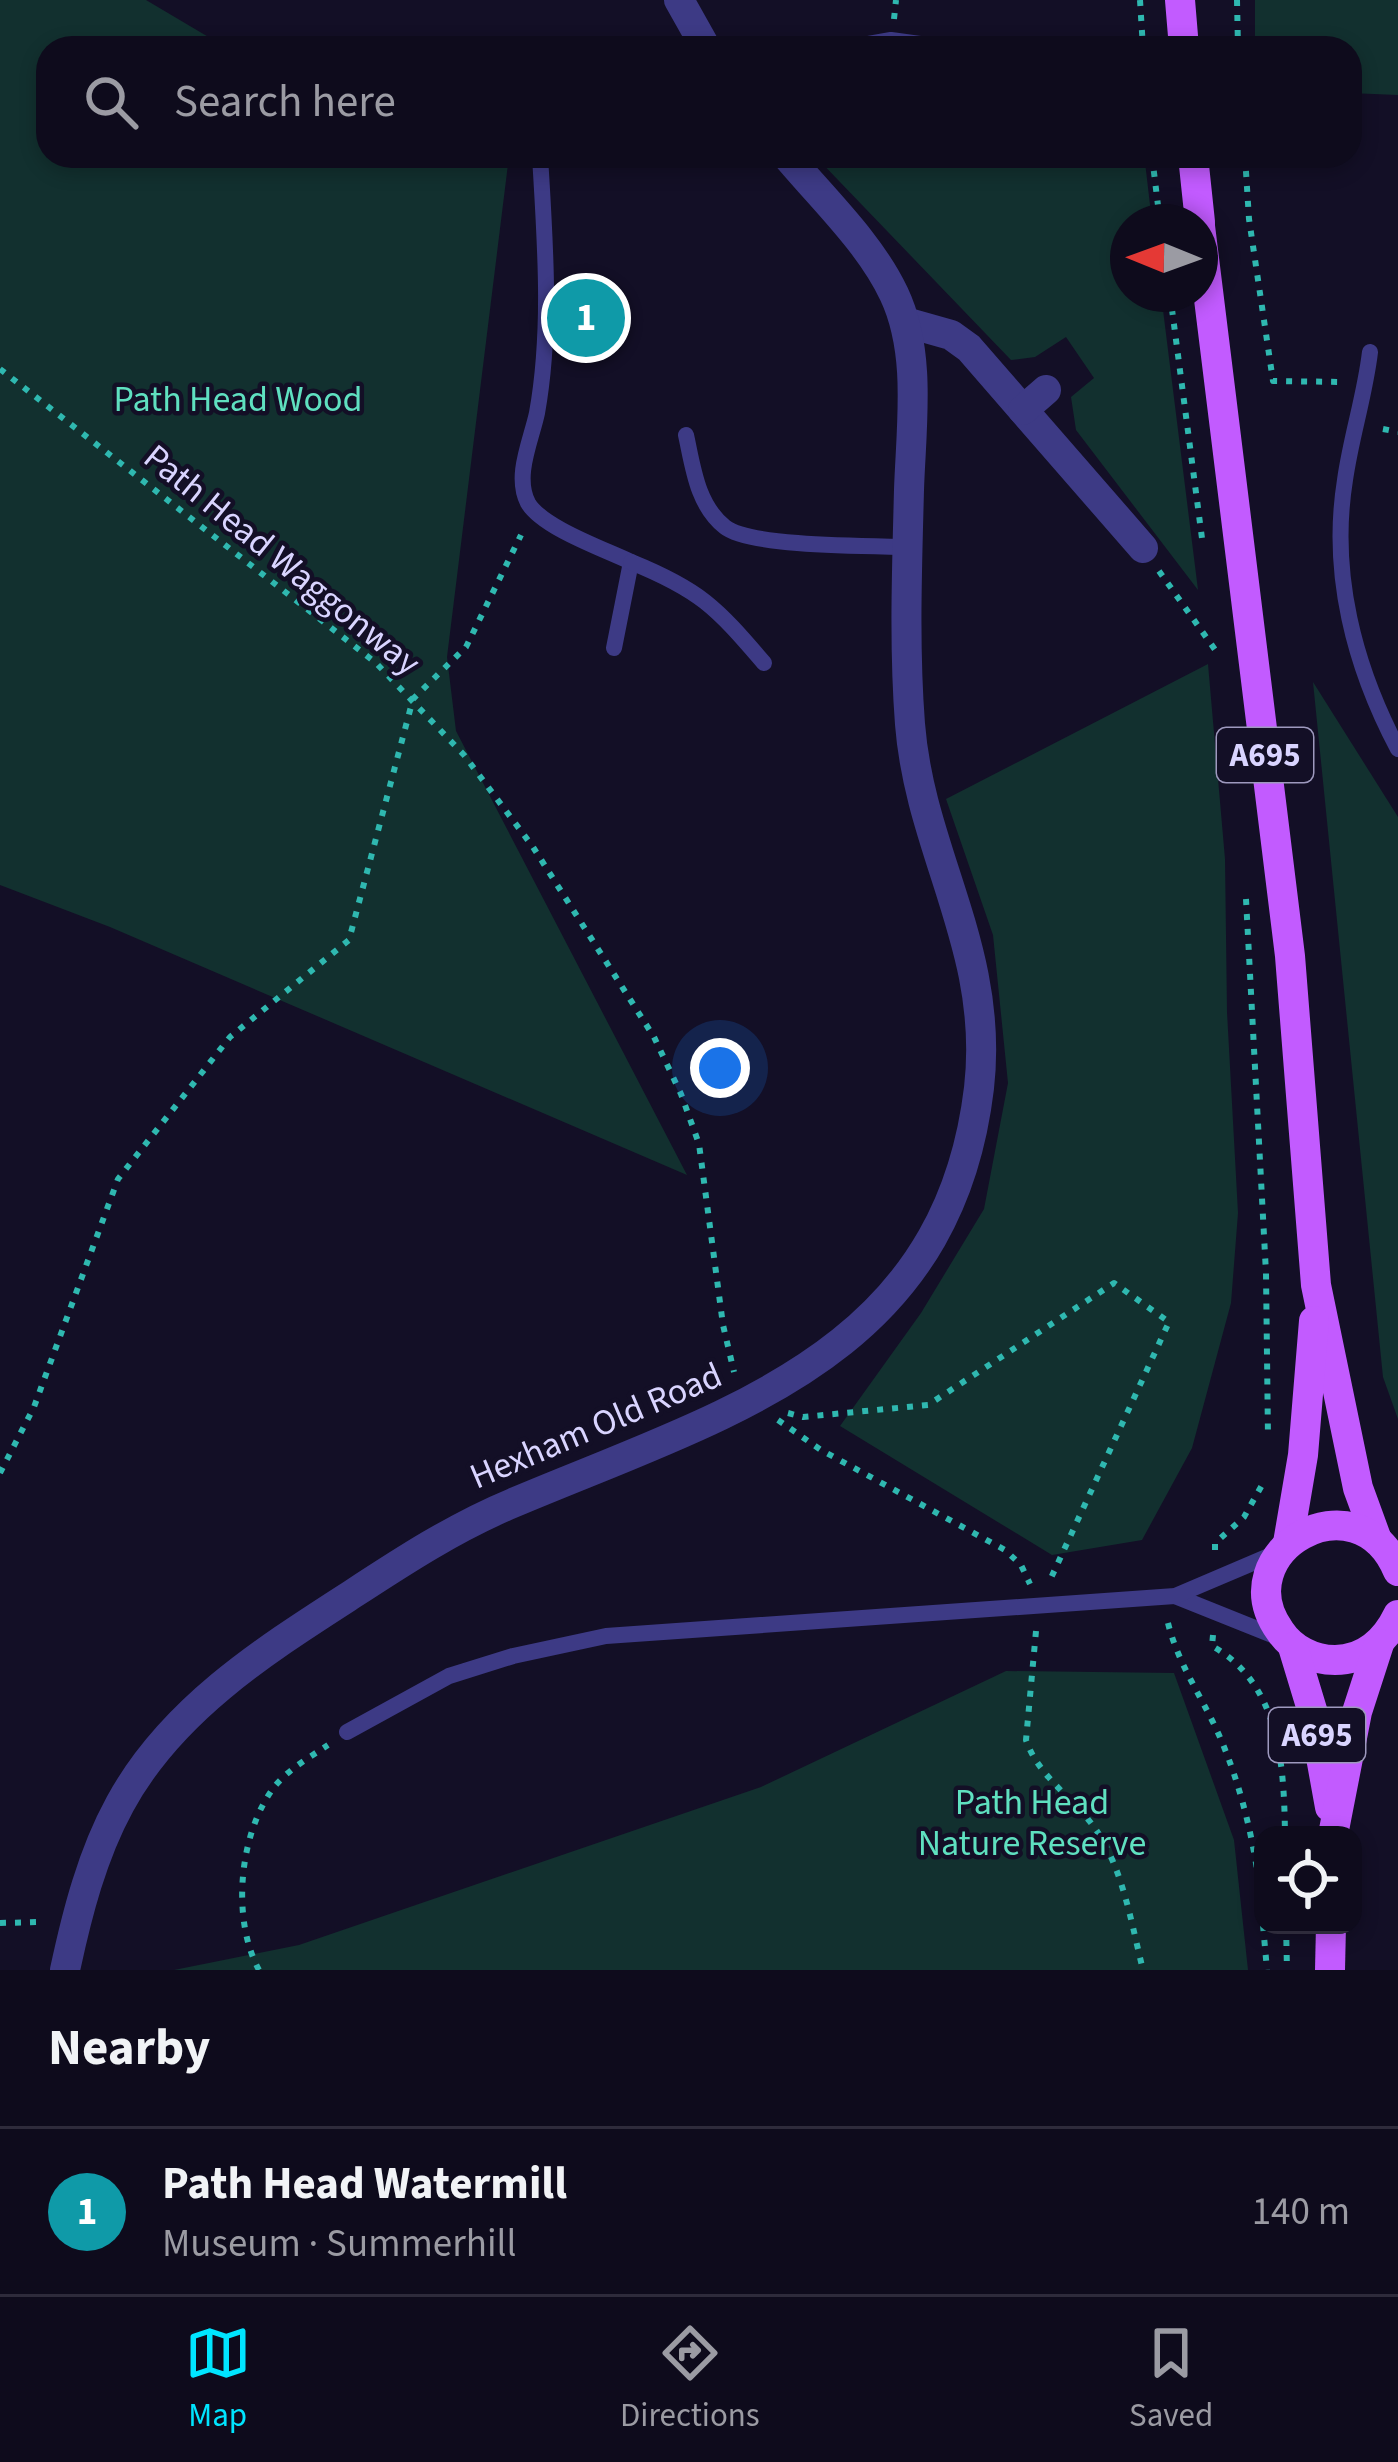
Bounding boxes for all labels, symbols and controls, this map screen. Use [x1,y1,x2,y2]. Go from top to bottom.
search box [36,36,1362,168]
icon: search [78,69,144,135]
text: Search here [174,70,396,134]
north arrow [1110,204,1218,312]
pin: 1 [547,273,625,363]
park label: Path Head Wood [114,374,362,425]
street label: Path Head Waggonway [133,432,431,688]
road number: A695 [1217,728,1313,782]
your location [690,1038,750,1098]
street label: Hexham Old Road [462,1350,730,1502]
road number: A695 [1269,1708,1365,1762]
park label: Path Head Nature Reserve [918,1777,1146,1869]
map controls [1254,1826,1362,1934]
button: locate [1254,1826,1362,1934]
text: Nearby [48,2012,210,2084]
text: Path Head Watermill [162,2152,567,2216]
text: 1 [77,2184,97,2240]
text: 140 m [1252,2184,1350,2240]
text: Museum · Summerhill [162,2216,516,2272]
tab: Map [185,2320,251,2439]
tab: Directions [620,2320,760,2439]
tab: Saved [1129,2320,1213,2439]

